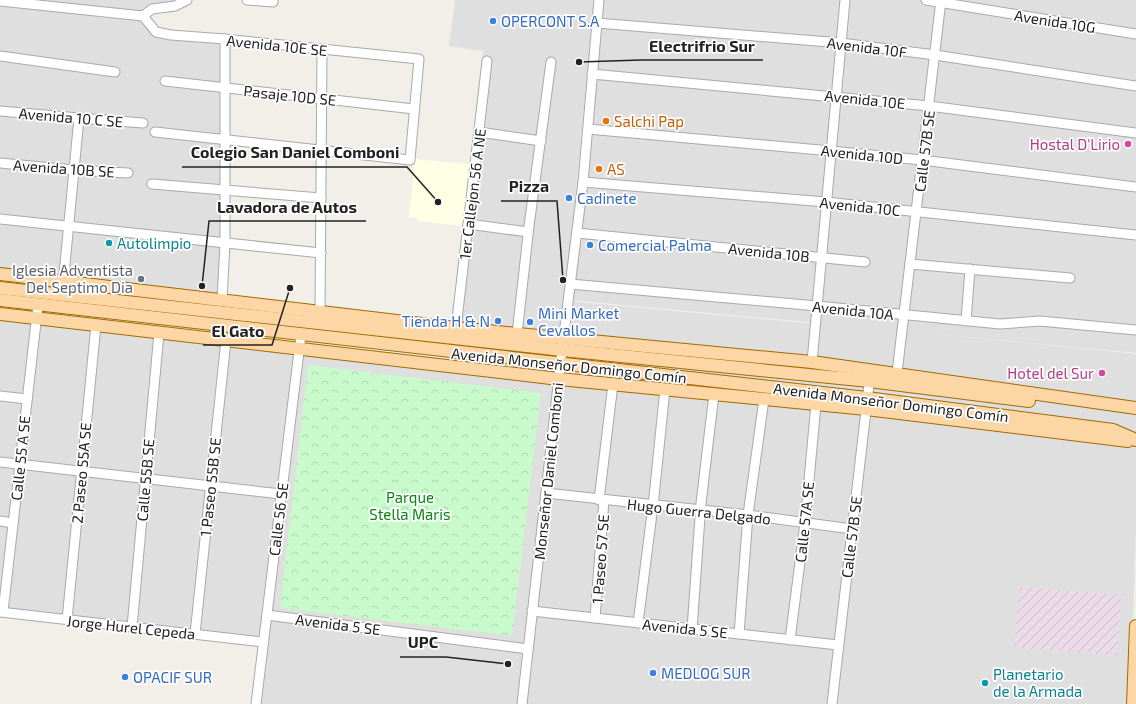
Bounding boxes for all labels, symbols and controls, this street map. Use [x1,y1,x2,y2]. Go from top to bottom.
street label: Avenida 10G [1013,6,1097,36]
place label: OPERCONT S.A [501,12,600,30]
marker: OPERCONT S.A [488,16,498,26]
street label: Avenida 10E SE [226,31,328,59]
callout: Electrifrio Sur [641,32,763,60]
street label: Avenida 10F [826,33,908,61]
text: Electrifrio Sur [649,36,755,55]
street label: Pasaje 10D SE [243,81,337,110]
street label: Avenida 10E [824,86,906,112]
street label: Avenida 10 C SE [18,103,124,131]
street label: Calle 57B SE [910,109,938,193]
place label: Salchi Pap [614,112,684,130]
marker: Salchi Pap [601,116,611,126]
street label: 1er Callejon 56 A NE [455,127,490,261]
place label: Hostal D'Lirio [1030,135,1120,153]
callout: Colegio San Daniel Comboni [182,139,407,167]
marker: Hostal D'Lirio [1123,139,1133,149]
street label: Avenida 10D [820,141,904,167]
text: Colegio San Daniel Comboni [191,142,399,161]
street label: Avenida 10B SE [12,155,116,181]
place label: AS [607,160,625,178]
marker: AS [594,164,604,174]
callout: Pizza [501,173,557,201]
text: Pizza [509,176,549,195]
place label: Cadinete [577,189,637,207]
callout: Lavadora de Autos [209,193,366,221]
marker: Cadinete [564,193,574,203]
street label: Avenida 10C [819,193,902,219]
text: Lavadora de Autos [217,197,357,216]
place label: Autolimpio [117,234,191,252]
place label: Comercial Palma [598,236,712,254]
marker: Autolimpio [104,238,114,248]
street label: Avenida 10B [727,239,811,265]
marker: Comercial Palma [585,240,595,250]
place label: Iglesia Adventista Del Septimo Dia [12,261,133,296]
marker: Iglesia Adventista Del Septimo Dia [136,274,146,284]
street label: Avenida 10A [811,297,895,323]
place label: Mini Market Cevallos [538,304,620,339]
place label: Tienda H & N [402,312,490,330]
marker: Tienda H & N [493,316,503,326]
callout: El Gato [203,317,272,345]
marker: Mini Market Cevallos [525,317,535,327]
text: El Gato [211,321,265,340]
street label: Avenida Monseñor Domingo Comín [450,344,688,386]
place label: Hotel del Sur [1007,364,1094,382]
marker: Hotel del Sur [1097,368,1107,378]
street label: Avenida Monseñor Domingo Comín [772,379,1010,425]
street label: Monseñor Daniel Comboni [530,381,566,561]
street label: Calle 55 A SE [7,415,33,501]
street label: 2 Paseo 55A SE [68,422,94,524]
street label: 1 Paseo 55B SE [196,437,224,537]
street label: Calle 55B SE [132,438,158,522]
street label: Calle 56 SE [265,481,291,557]
street label: Calle 57A SE [791,481,817,563]
park label: Parque Stella Maris [369,488,451,523]
street label: Hugo Guerra Delgado [626,494,772,528]
street label: Calle 57B SE [837,495,865,579]
street label: 1 Paseo 57 SE [588,514,612,604]
street label: Avenida 5 SE [294,610,382,638]
street label: Jorge Hurel Cepeda [66,611,196,643]
street label: Avenida 5 SE [641,615,729,641]
callout: UPC [400,629,446,657]
text: UPC [408,632,438,651]
place label: MEDLOG SUR [661,664,750,682]
place label: Planetario de la Armada [993,665,1082,700]
place label: OPACIF SUR [133,668,212,686]
marker: MEDLOG SUR [648,668,658,678]
marker: OPACIF SUR [120,672,130,682]
marker: Planetario de la Armada [980,678,990,688]

